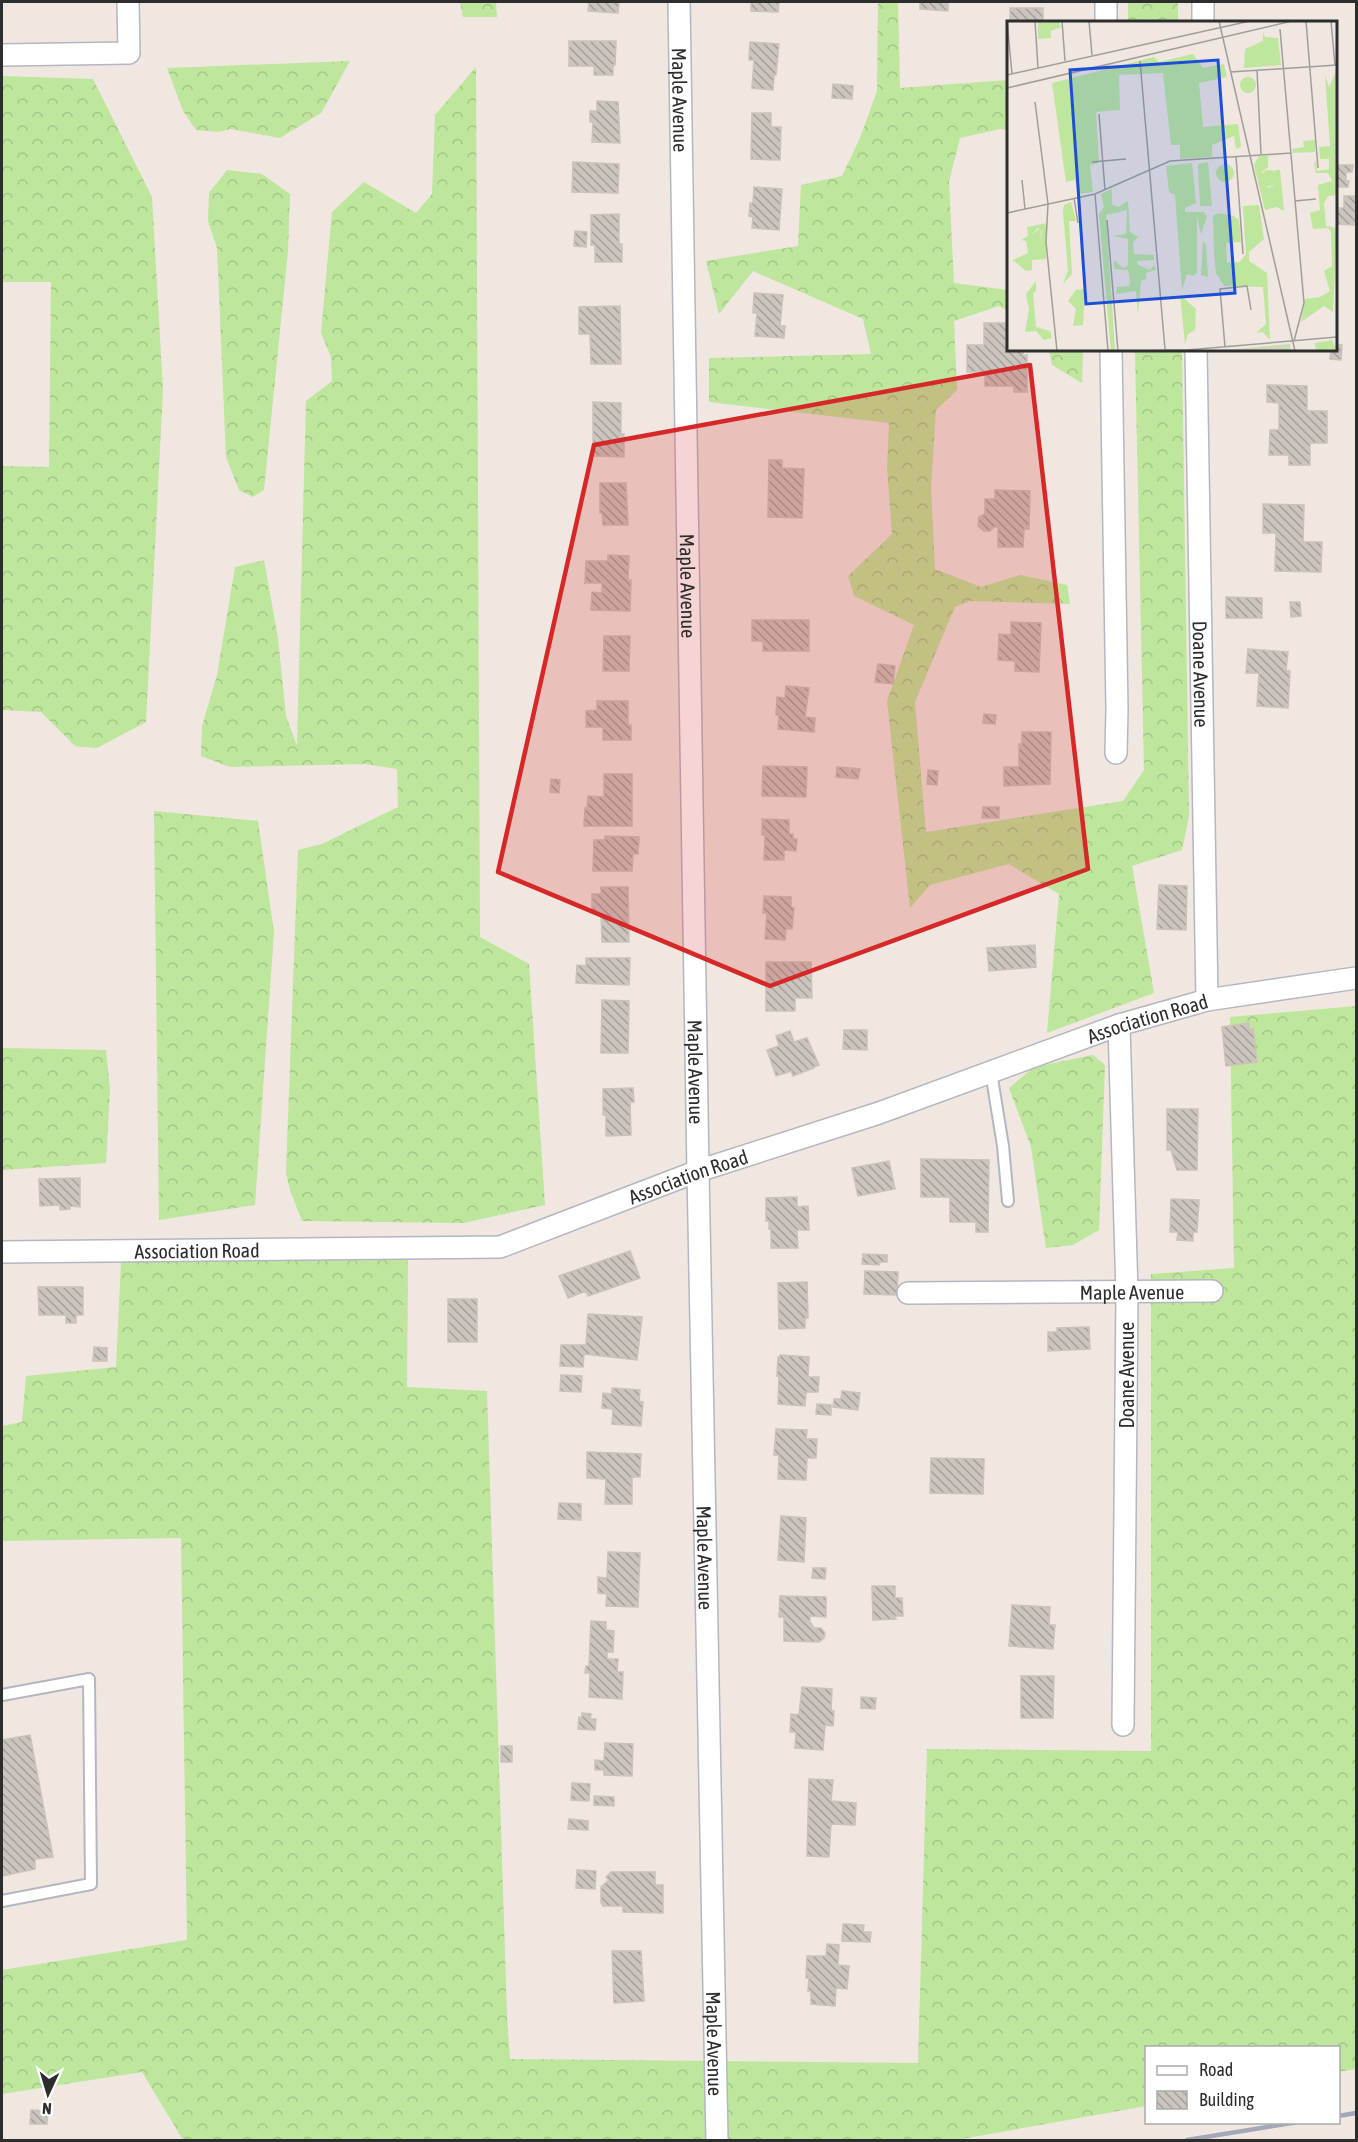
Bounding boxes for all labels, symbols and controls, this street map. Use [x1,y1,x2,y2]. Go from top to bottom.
inset map [1007,21,1337,351]
street label: Maple Avenue [668,48,693,152]
street label: Maple Avenue [676,533,701,638]
street label: Doane Avenue [1189,620,1214,728]
street label: Association Road [1084,989,1210,1047]
street label: Maple Avenue [684,1019,709,1124]
street label: Association Road [625,1144,751,1208]
street label: Association Road [134,1238,260,1262]
street label: Maple Avenue [1080,1280,1184,1303]
street label: Doane Avenue [1115,1322,1138,1428]
street label: Maple Avenue [693,1505,718,1610]
street label: Maple Avenue [703,1991,728,2096]
legend [1145,2046,1340,2124]
text: Road [1199,2059,1233,2080]
north arrow [18,2064,78,2124]
text: Building [1199,2089,1254,2110]
text: N [42,2100,52,2118]

